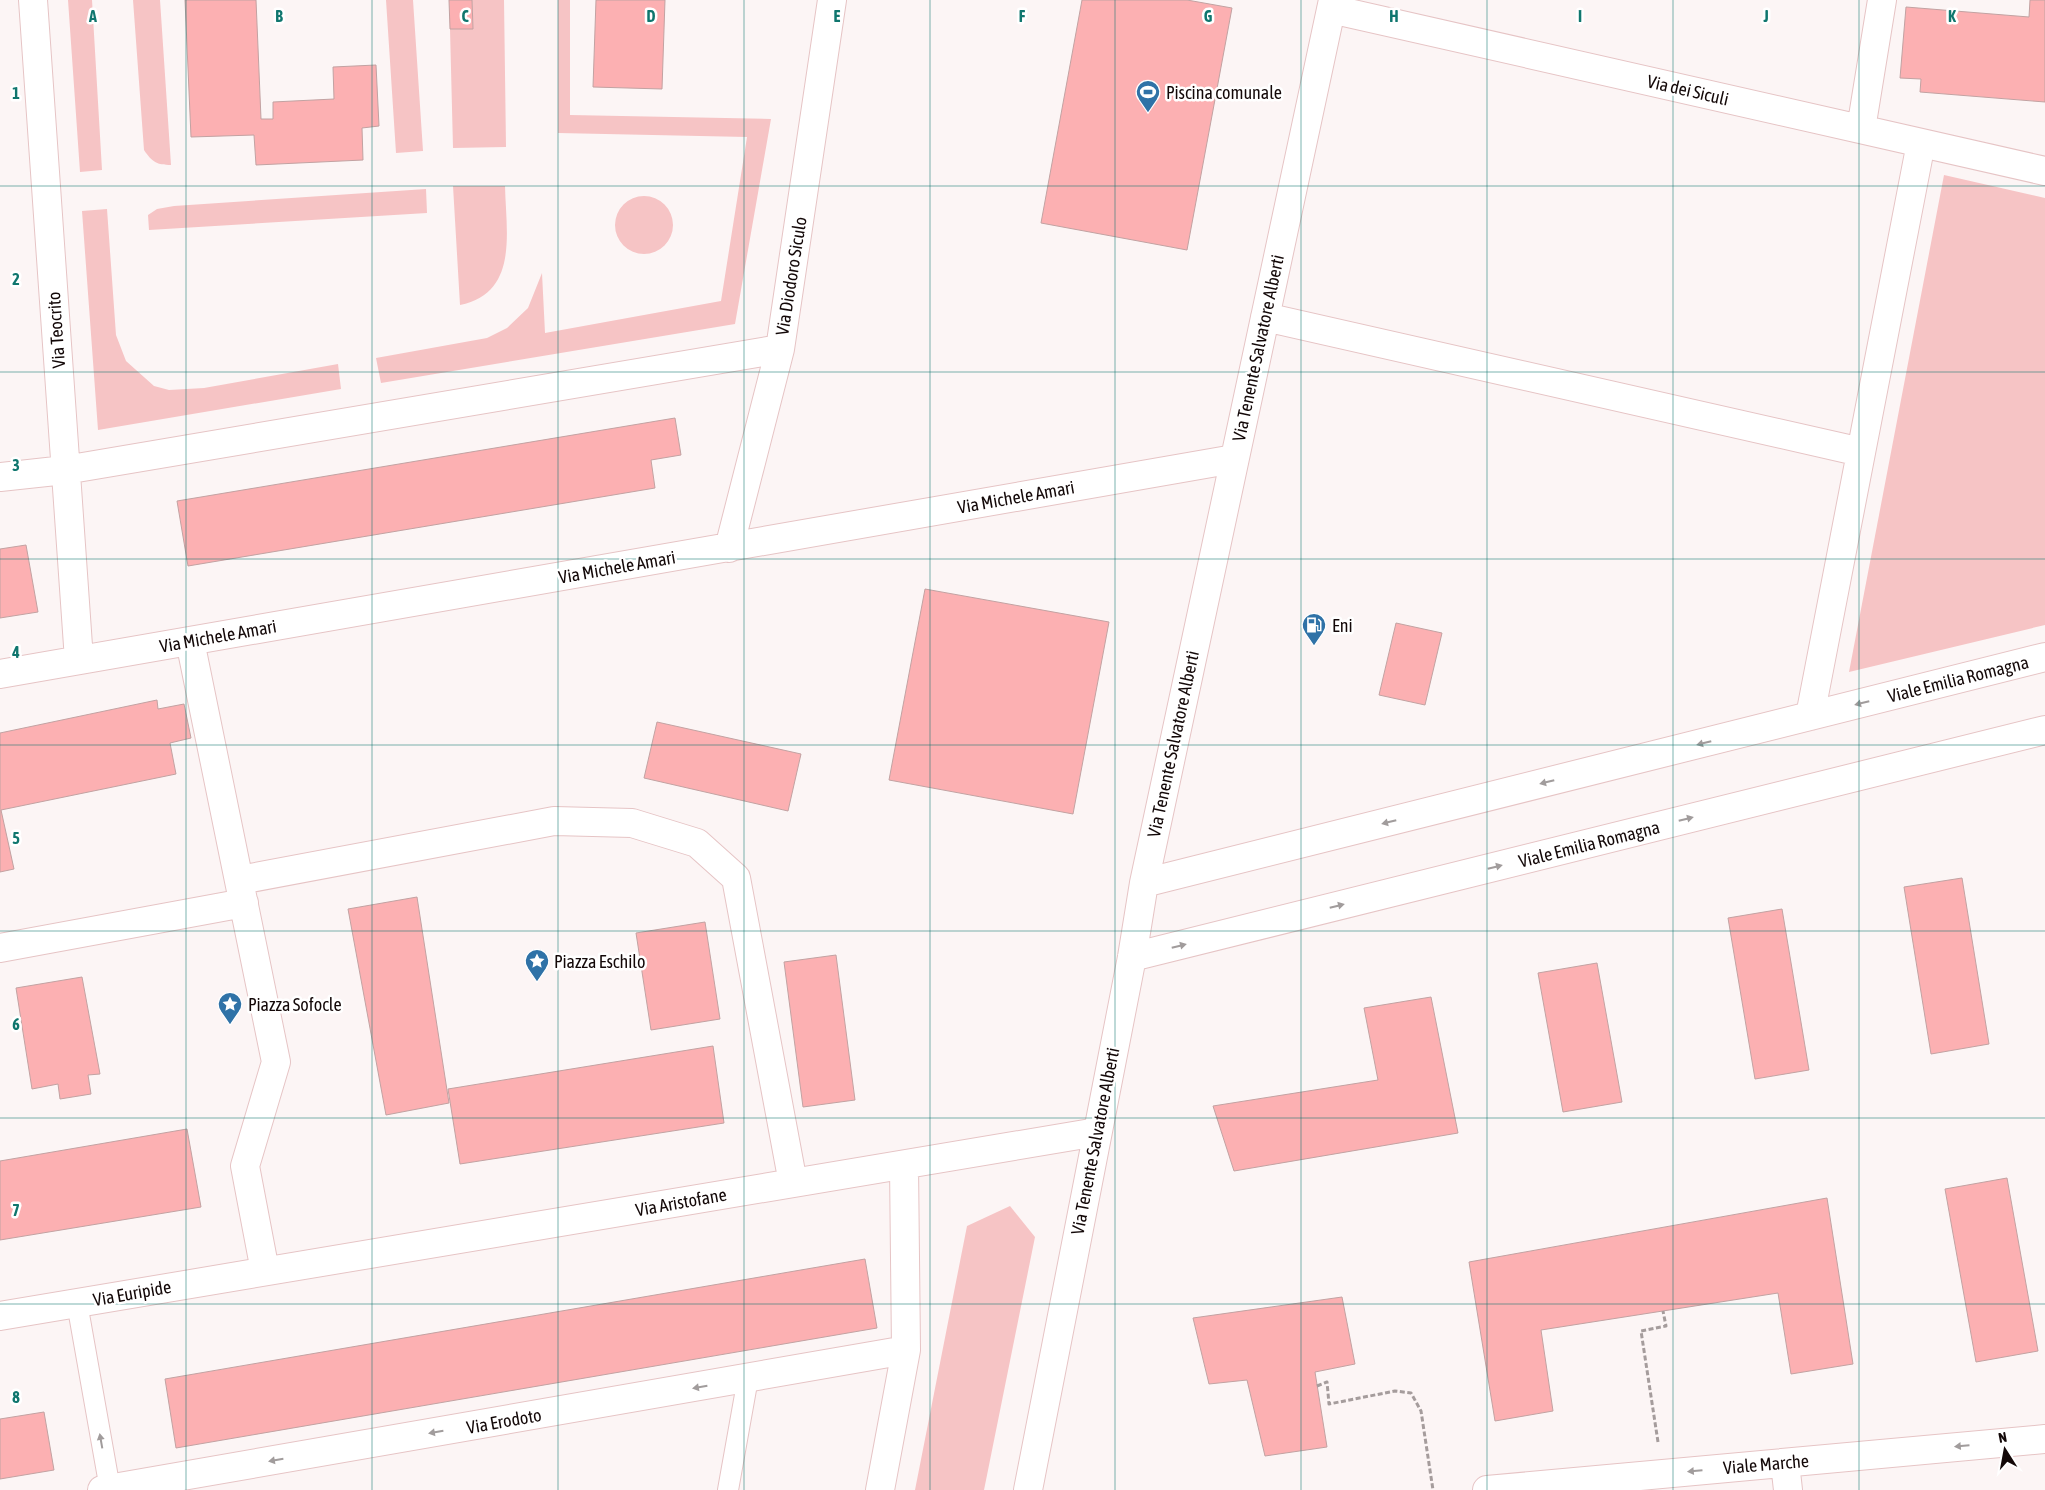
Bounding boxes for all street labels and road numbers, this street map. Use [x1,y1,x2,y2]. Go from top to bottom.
street label: Via dei Siculi [1645,70,1731,110]
street label: Via Diodoro Siculo [771,215,811,337]
street label: Via Tenente Salvatore Alberti [1228,253,1288,443]
street label: Via Teocrito [43,291,69,369]
street label: Via Michele Amari [956,476,1076,518]
street label: Via Michele Amari [557,546,677,588]
street label: Via Michele Amari [158,615,278,657]
street label: Via Tenente Salvatore Alberti [1143,649,1203,839]
street label: Viale Emilia Romagna [1885,651,2031,707]
street label: Viale Emilia Romagna [1516,816,1662,872]
street label: Via Tenente Salvatore Alberti [1067,1046,1123,1236]
street label: Via Aristofane [634,1184,728,1220]
street label: Via Euripide [91,1276,173,1310]
street label: Via Erodoto [465,1404,543,1438]
street label: Viale Marche [1722,1450,1810,1478]

